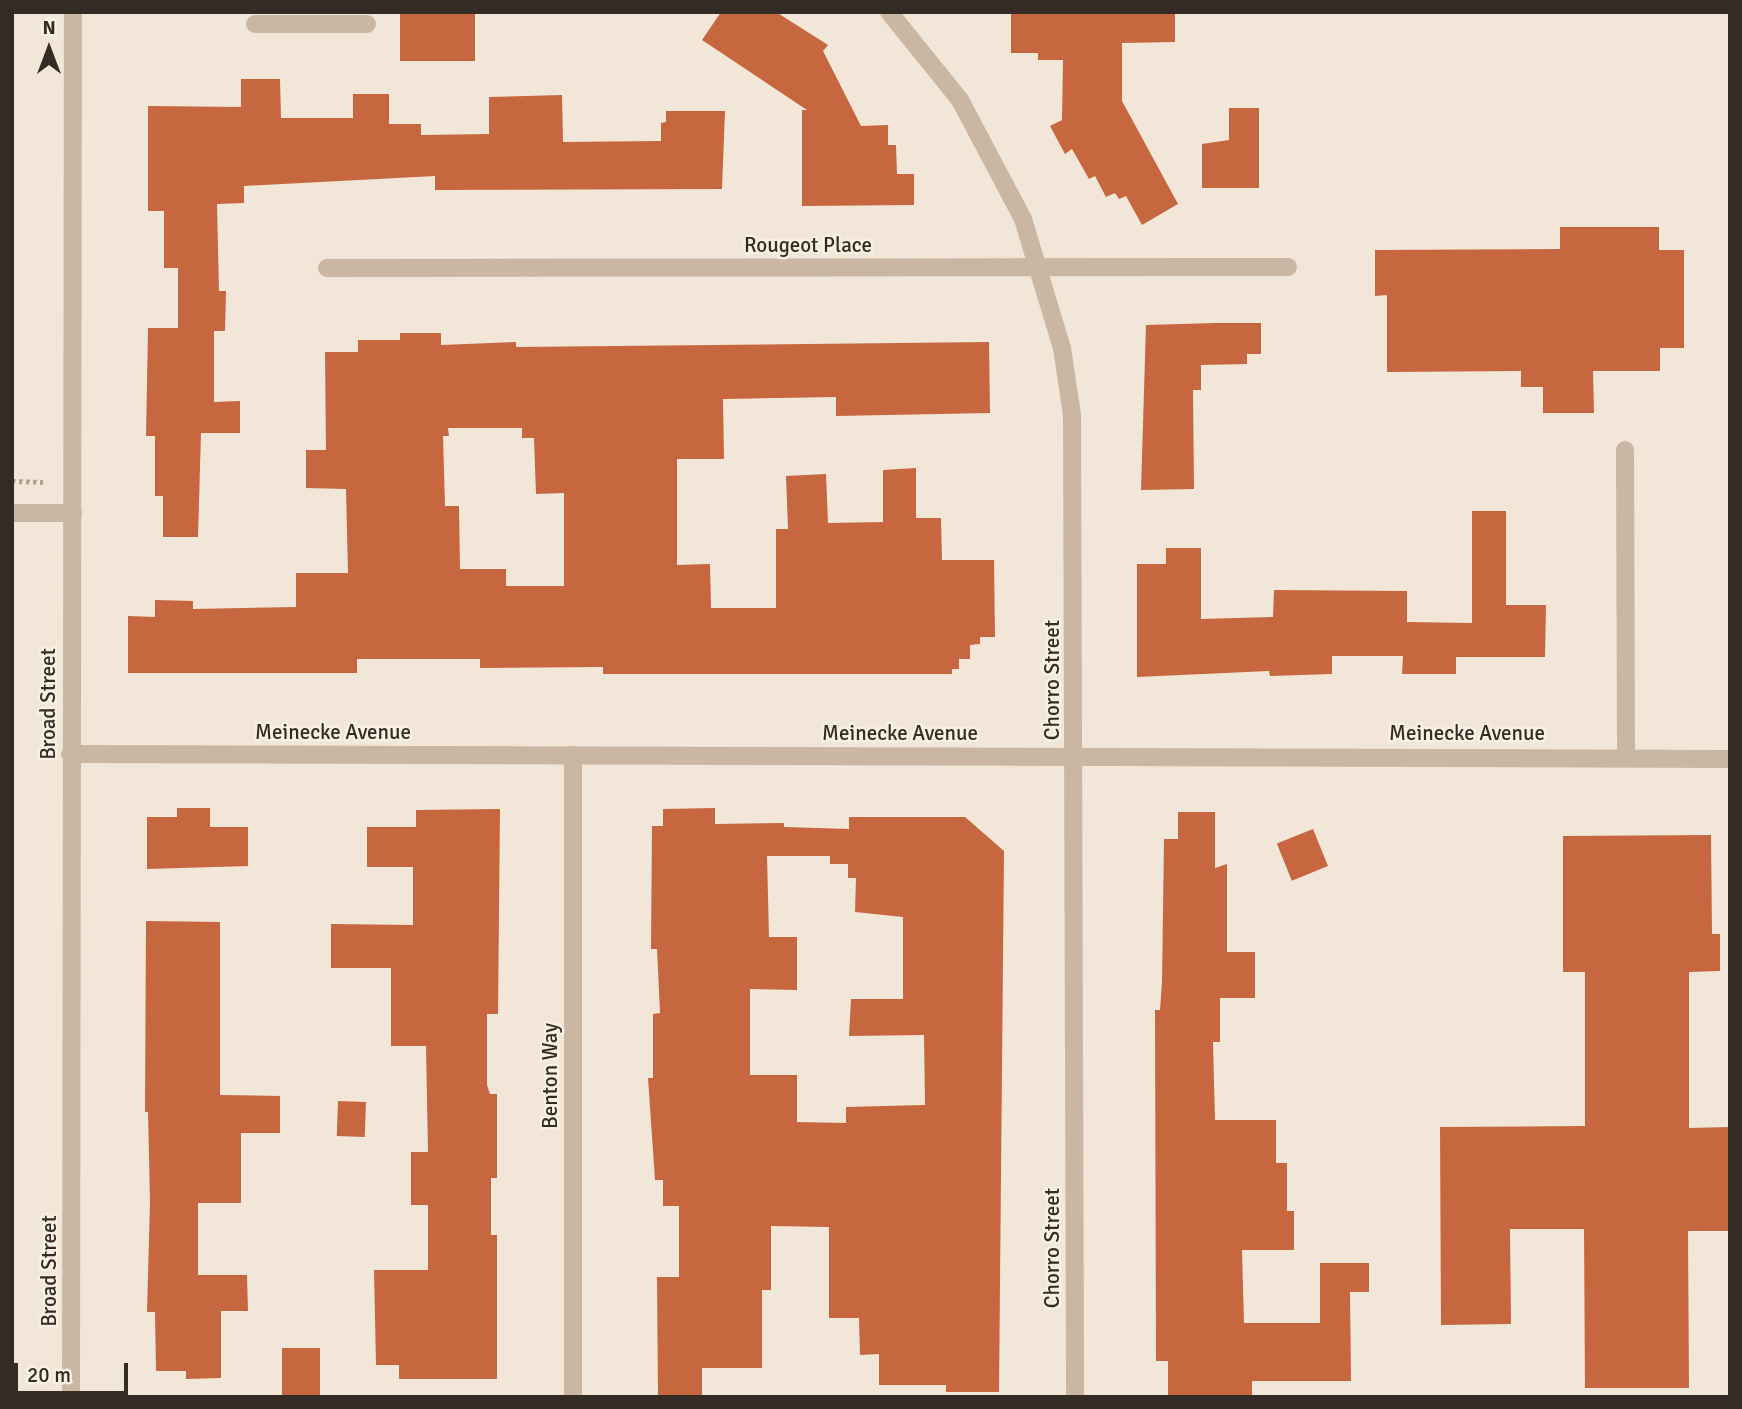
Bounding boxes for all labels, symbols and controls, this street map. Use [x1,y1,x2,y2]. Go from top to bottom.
north arrow [14,14,84,84]
text: N [42,16,56,40]
street label: Rougeot Place [744,232,872,258]
street label: Chorro Street [1039,620,1065,740]
street label: Broad Street [35,648,61,760]
street label: Meinecke Avenue [255,719,411,745]
street label: Meinecke Avenue [822,720,978,746]
street label: Meinecke Avenue [1389,720,1545,746]
street label: Benton Way [537,1023,563,1129]
street label: Chorro Street [1039,1188,1065,1308]
street label: Broad Street [36,1215,62,1327]
scale bar [18,1350,131,1394]
text: 20 m [27,1362,71,1388]

